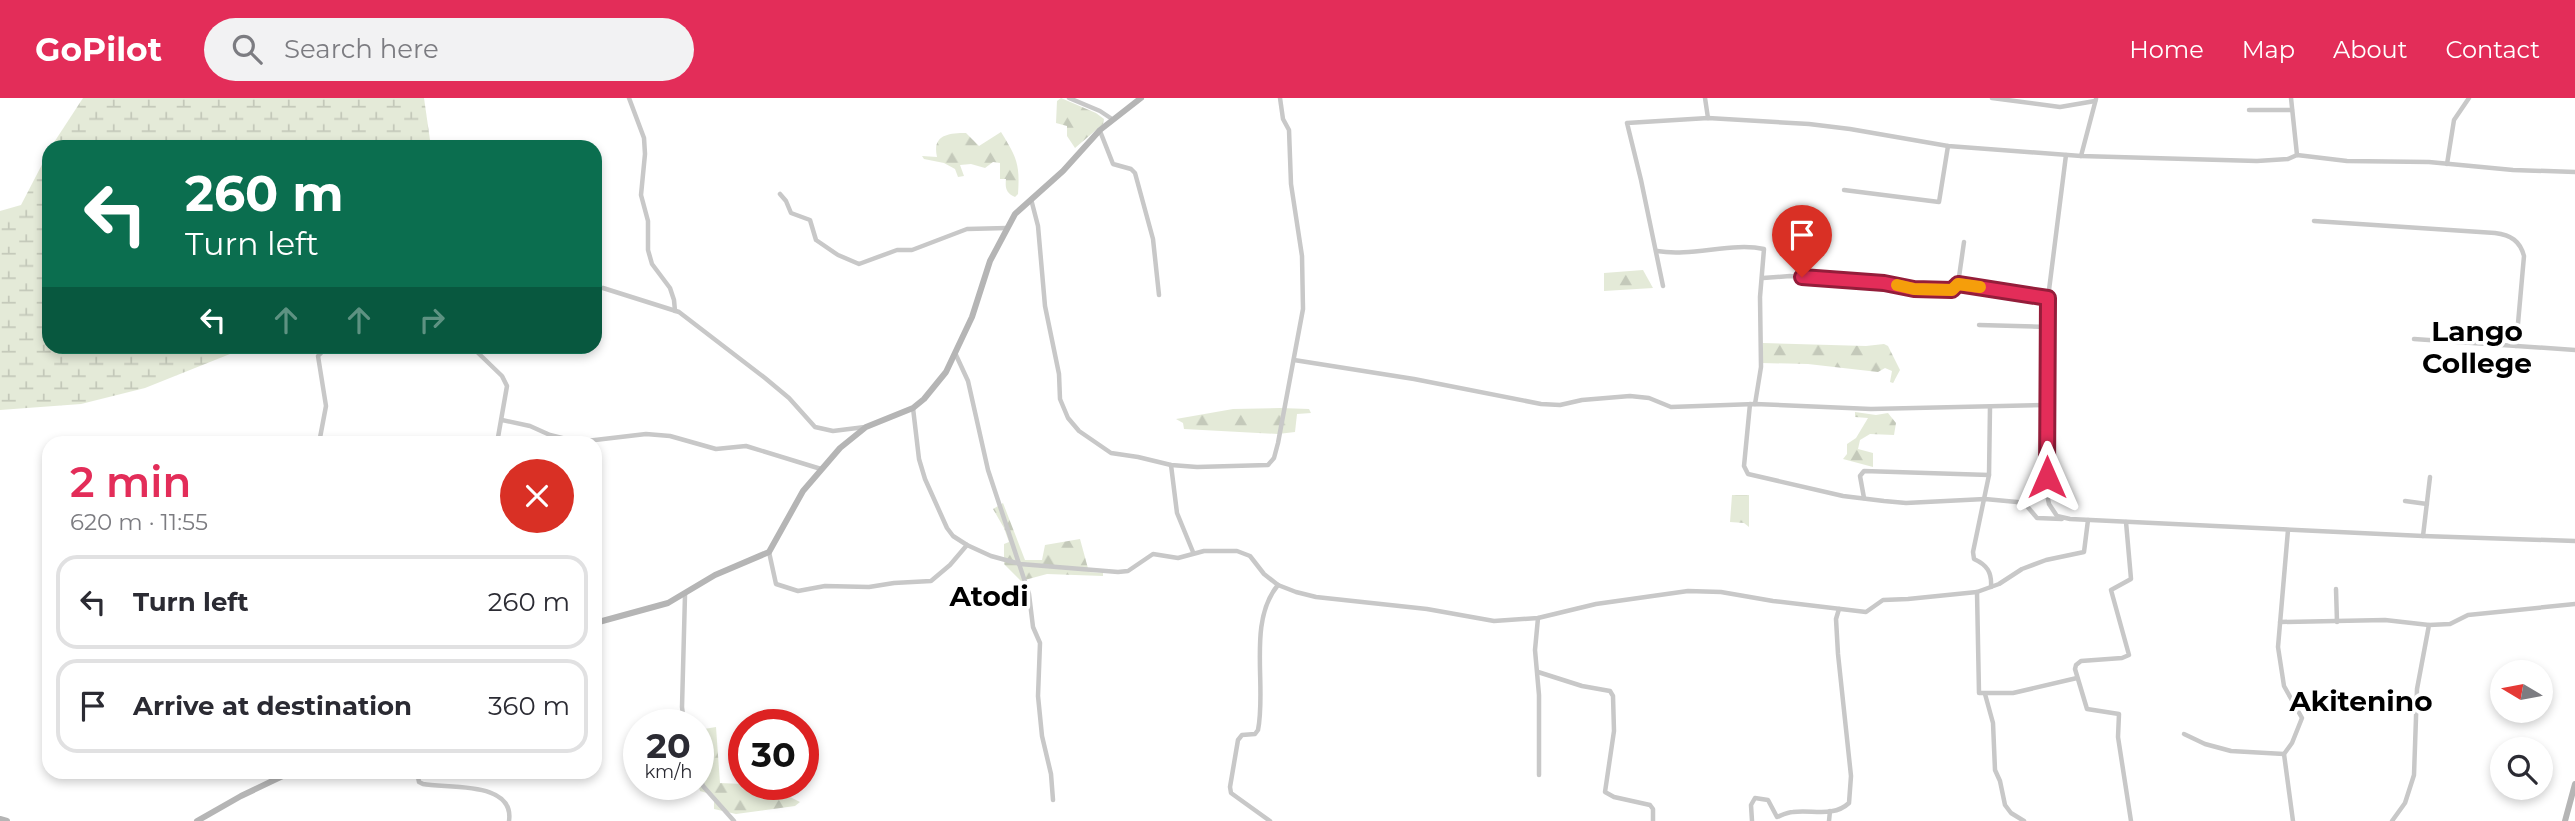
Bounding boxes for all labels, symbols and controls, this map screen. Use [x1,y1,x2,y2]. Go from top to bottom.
search box [204,18,694,81]
text: GoPilot [35,29,162,69]
icon: search [228,30,266,68]
text: Search here [284,33,439,65]
text: Home [2129,35,2204,64]
text: Map [2242,35,2295,64]
text: About [2333,35,2407,64]
text: Contact [2445,35,2540,64]
text: 260 m [185,164,344,223]
icon: left [70,168,161,259]
pin [1772,205,1832,277]
icon: arrive [1783,216,1821,254]
text: Turn left [185,224,319,263]
icon: left [194,301,232,339]
icon: ahead [267,301,305,339]
icon: ahead [340,301,378,339]
icon: right [413,301,451,339]
district label: Lango College [2422,314,2532,380]
position arrow [2010,440,2084,514]
text: 2 min [70,456,191,508]
button: close [500,459,574,533]
text: 620 m · 11:55 [70,508,208,536]
district label: Atodi [948,579,1029,613]
icon: left [74,583,112,621]
text: Turn left [133,586,249,618]
text: 260 m [488,586,570,618]
north arrow [2490,660,2553,723]
map controls [2490,660,2553,800]
district label: Akitenino [2288,684,2433,718]
icon: arrive [74,687,112,725]
text: Arrive at destination [133,690,412,722]
text: 360 m [488,690,570,722]
speed limit sign: 30 [728,709,819,800]
text: 20 [646,724,691,767]
button: search [2490,737,2553,800]
text: km/h [644,761,693,783]

